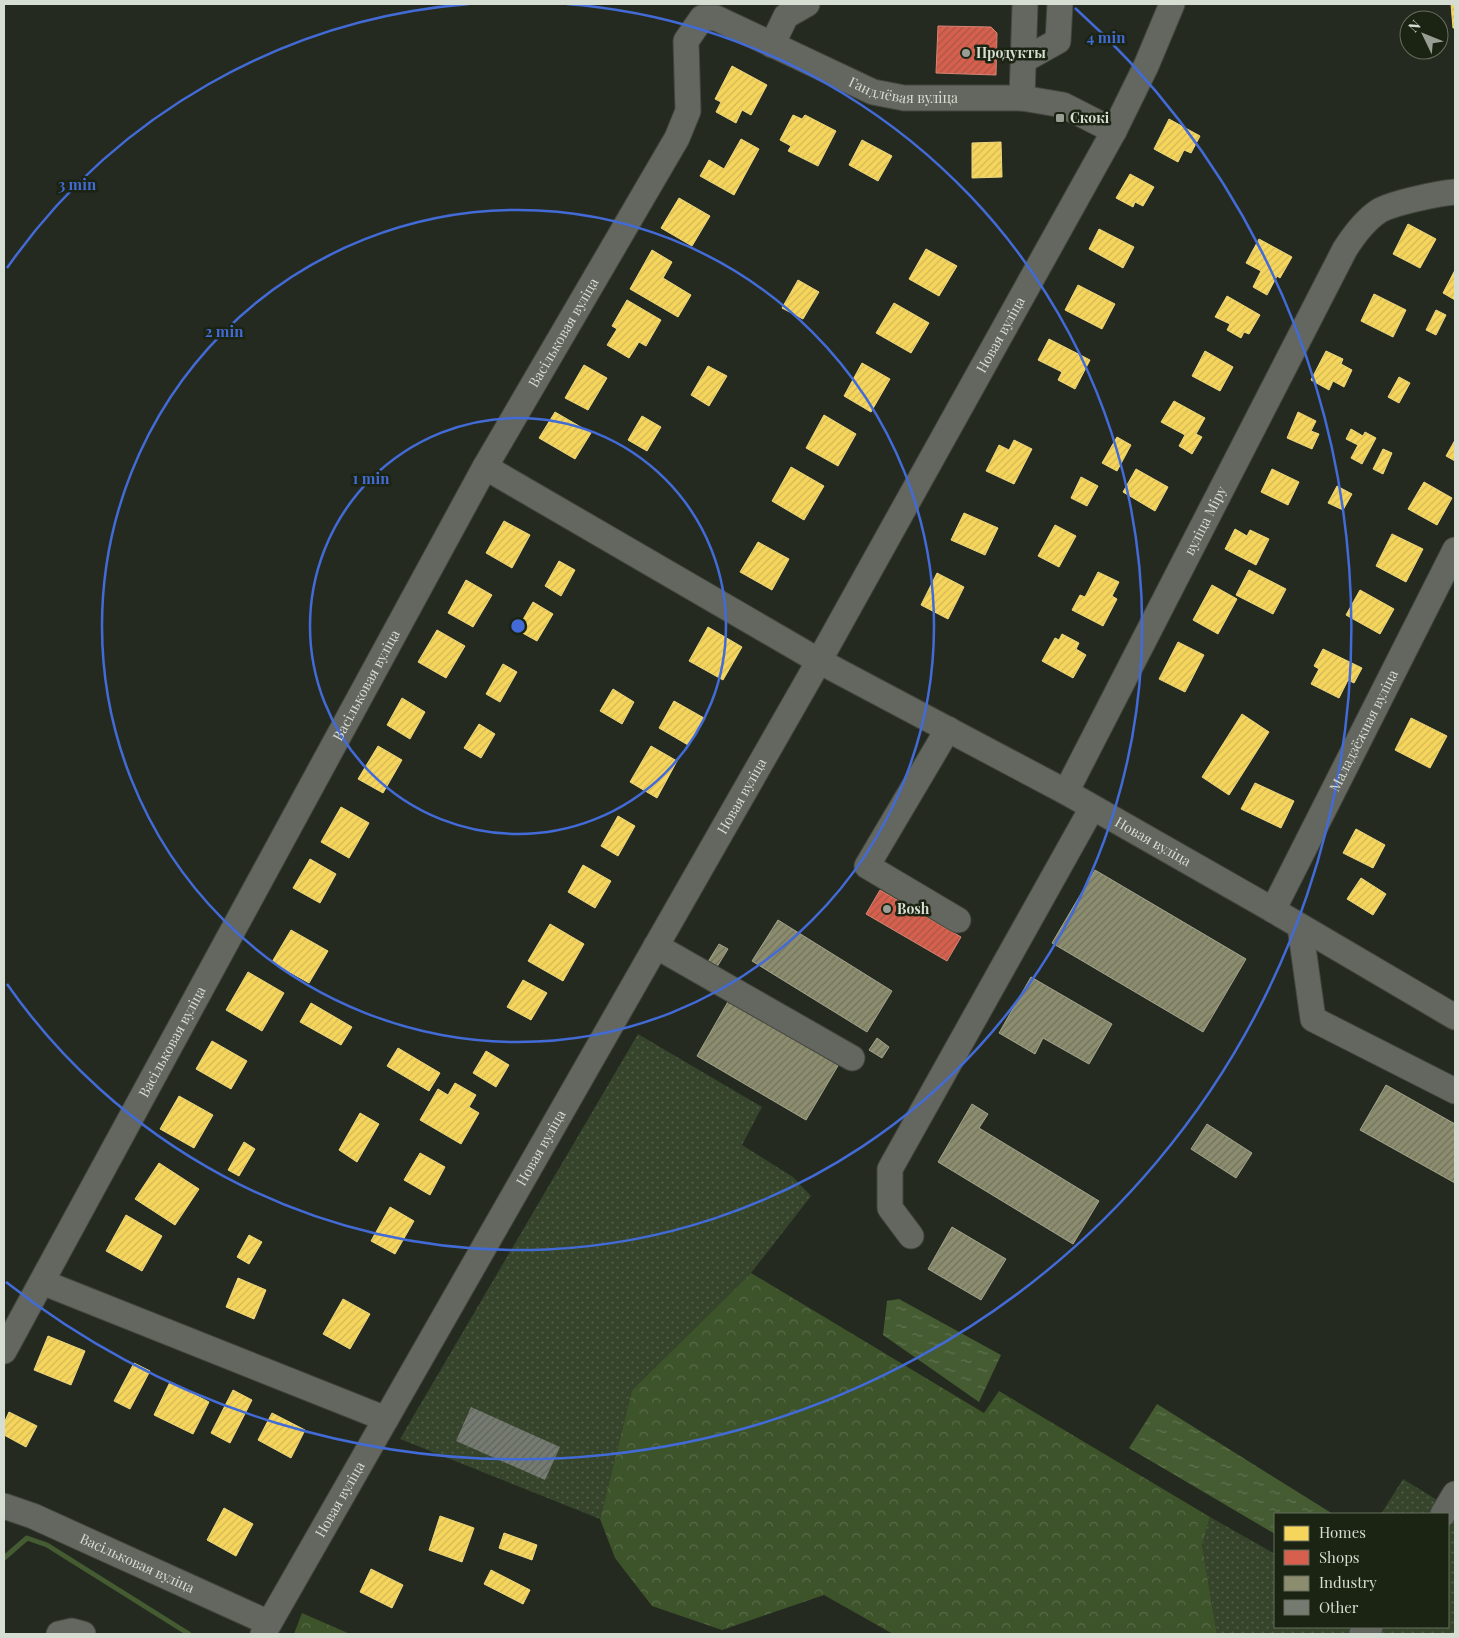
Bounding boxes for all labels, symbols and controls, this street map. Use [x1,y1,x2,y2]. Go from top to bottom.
north arrow [1399,10,1449,60]
text: N [1404,16,1425,36]
text: 4 min [1087,27,1126,47]
place label: Продукты [976,43,1046,62]
marker: Продукты [960,47,972,59]
street label: Гандлёвая вуліца [846,72,958,107]
place label: Скокі [1070,108,1110,127]
marker: Скокі [1054,112,1066,124]
text: 3 min [58,174,97,194]
street label: Васільковая вуліца [524,274,602,391]
street label: Новая вуліца [971,293,1029,376]
text: 2 min [205,321,244,341]
text: 1 min [353,468,390,488]
street label: вуліца Міру [1179,483,1231,558]
centre of rings [509,617,527,635]
street label: Васільковая вуліца [328,626,404,744]
street label: Маладзёжная вуліца [1325,666,1402,794]
street label: Новая вуліца [712,755,771,837]
street label: Новая вуліца [1112,812,1195,870]
place label: Bosh [897,899,930,918]
marker: Bosh [881,903,893,915]
street label: Васільковая вуліца [134,983,210,1100]
street label: Новая вуліца [511,1106,570,1189]
street label: Новая вуліца [310,1458,369,1541]
legend [1274,1513,1449,1628]
text: Homes [1319,1522,1366,1542]
street label: Васільковая вуліца [77,1529,198,1597]
text: Shops [1319,1547,1360,1567]
text: Industry [1319,1572,1377,1592]
text: Other [1319,1597,1359,1617]

